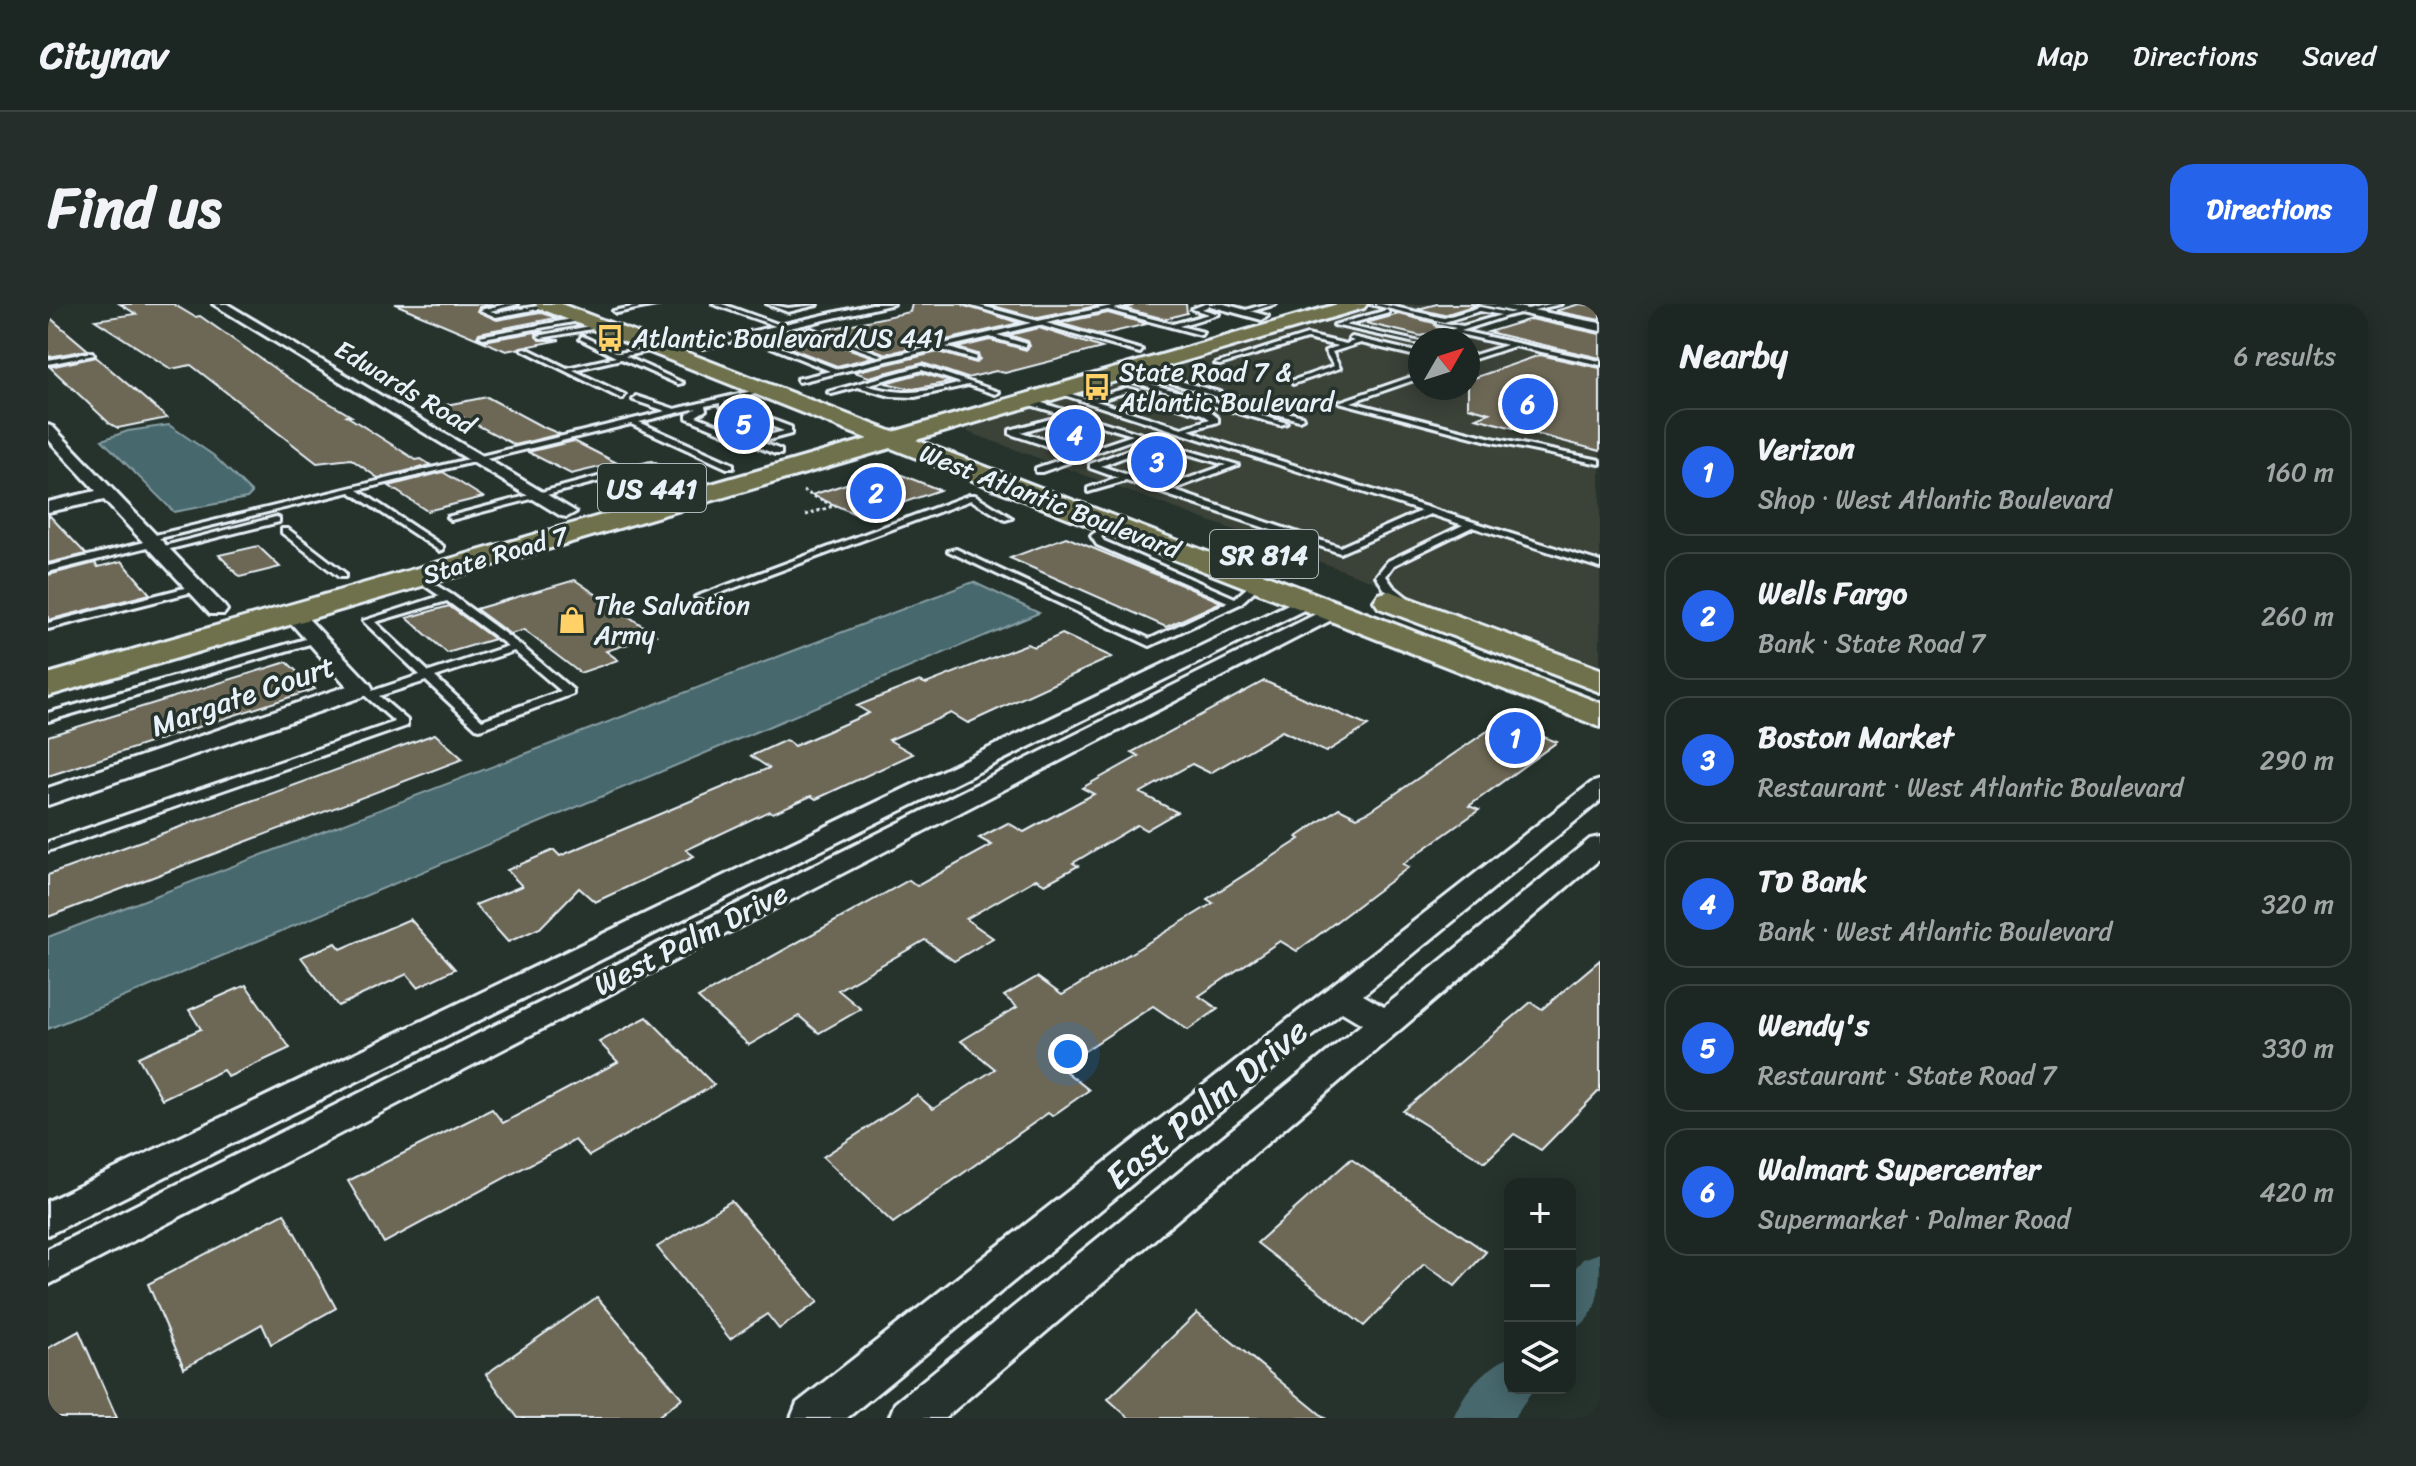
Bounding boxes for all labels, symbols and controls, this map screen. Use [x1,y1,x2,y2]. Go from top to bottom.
text: Citynav [40,22,168,89]
text: Map [2037,31,2089,80]
text: Directions [2133,31,2258,80]
text: Saved [2302,31,2376,80]
text: Find us [48,159,221,258]
button: Directions [2170,164,2368,253]
place label: Atlantic Boulevard/US 441 [631,315,944,361]
bus stop icon: Atlantic Boulevard/US 441 [595,323,625,353]
text: Nearby [1680,326,1788,386]
street label: Edwards Road [325,327,487,449]
north arrow [1408,328,1480,400]
text: 6 results [2234,333,2336,379]
place label: State Road 7 & Atlantic Boulevard [1118,349,1336,425]
bus stop icon: State Road 7 & Atlantic Boulevard [1082,372,1112,402]
pin: 6 [1502,374,1554,434]
pin: 5 [718,394,770,454]
pin: 4 [1049,405,1101,465]
text: Verizon [1758,422,1855,476]
street label: West Atlantic Boulevard [913,430,1189,573]
pin: 3 [1131,432,1183,492]
text: 1 [1702,449,1714,495]
text: 160 m [2265,449,2334,495]
pin: 2 [850,463,902,523]
road number: US 441 [598,464,706,512]
text: Shop · West Atlantic Boulevard [1758,476,2112,522]
street label: State Road 7 [417,512,575,598]
road number: SR 814 [1210,530,1318,578]
text: Wells Fargo [1758,566,1907,620]
place label: The Salvation Army [593,582,750,658]
text: 2 [1700,593,1716,639]
text: 260 m [2261,593,2334,639]
shop icon: The Salvation Army [557,605,587,635]
text: Bank · State Road 7 [1758,620,1985,666]
street label: Margate Court [144,639,342,753]
pin: 1 [1489,708,1541,768]
text: Boston Market [1758,710,1954,764]
text: 3 [1701,737,1715,783]
text: 290 m [2260,737,2334,783]
text: Restaurant · West Atlantic Boulevard [1758,764,2183,810]
text: TD Bank [1758,854,1867,908]
street label: West Palm Drive [584,867,798,1011]
text: 4 [1700,881,1716,927]
text: 320 m [2262,881,2334,927]
text: Bank · West Atlantic Boulevard [1758,908,2112,954]
text: Wendy's [1758,998,1869,1052]
street label: East Palm Drive [1090,1001,1323,1207]
text: 5 [1700,1025,1716,1071]
text: 330 m [2262,1025,2334,1071]
your location [1048,1034,1088,1074]
text: Restaurant · State Road 7 [1758,1052,2056,1098]
text: Walmart Supercenter [1758,1142,2040,1196]
text: 6 [1701,1169,1715,1215]
text: 420 m [2260,1169,2334,1215]
map controls [1504,1178,1576,1394]
button: + [1504,1178,1576,1250]
text: Supermarket · Palmer Road [1758,1196,2070,1242]
button: − [1504,1250,1576,1322]
button: layers [1504,1322,1576,1394]

